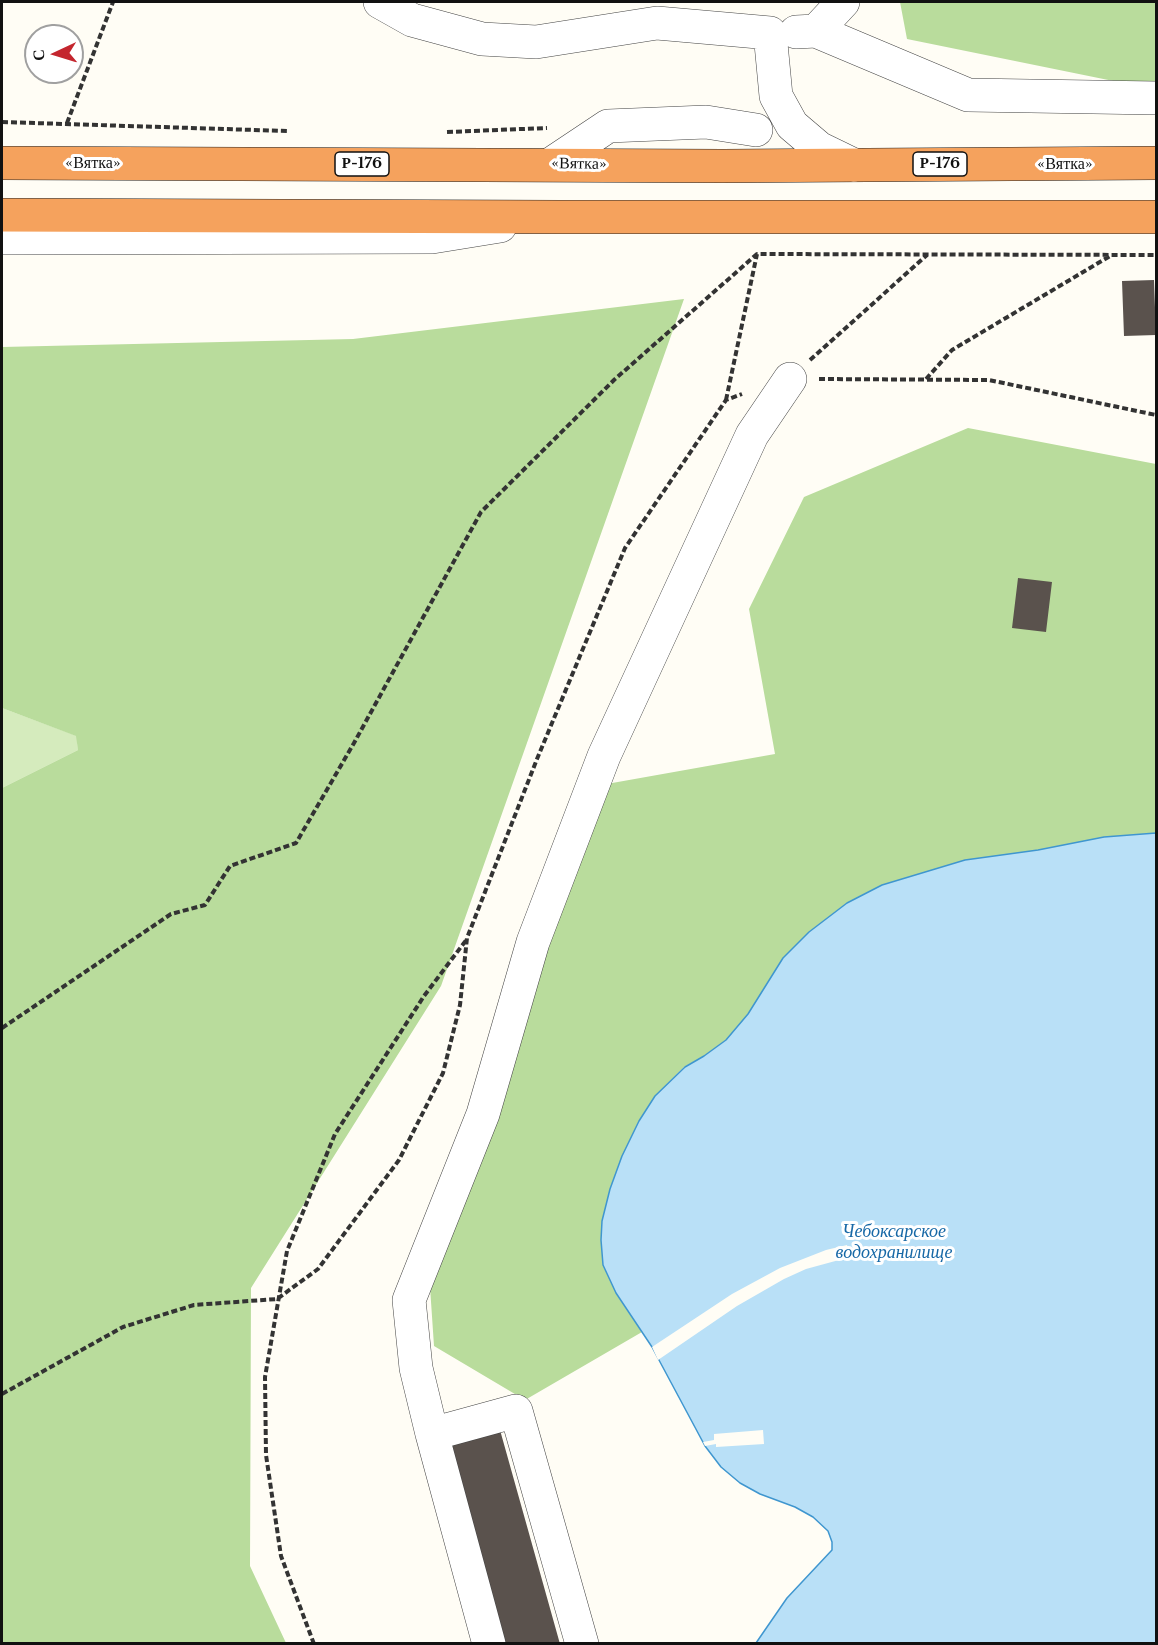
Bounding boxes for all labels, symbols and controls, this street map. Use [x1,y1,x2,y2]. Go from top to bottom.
north arrow [24,24,84,84]
text: С [28,49,48,62]
road number: Р-176 [335,152,389,176]
road number: Р-176 [913,152,967,176]
street label: «Вятка» [65,153,121,173]
street label: «Вятка» [551,154,607,174]
street label: «Вятка» [1037,154,1093,174]
water label: Чебоксарское водохранилище [836,1221,952,1264]

